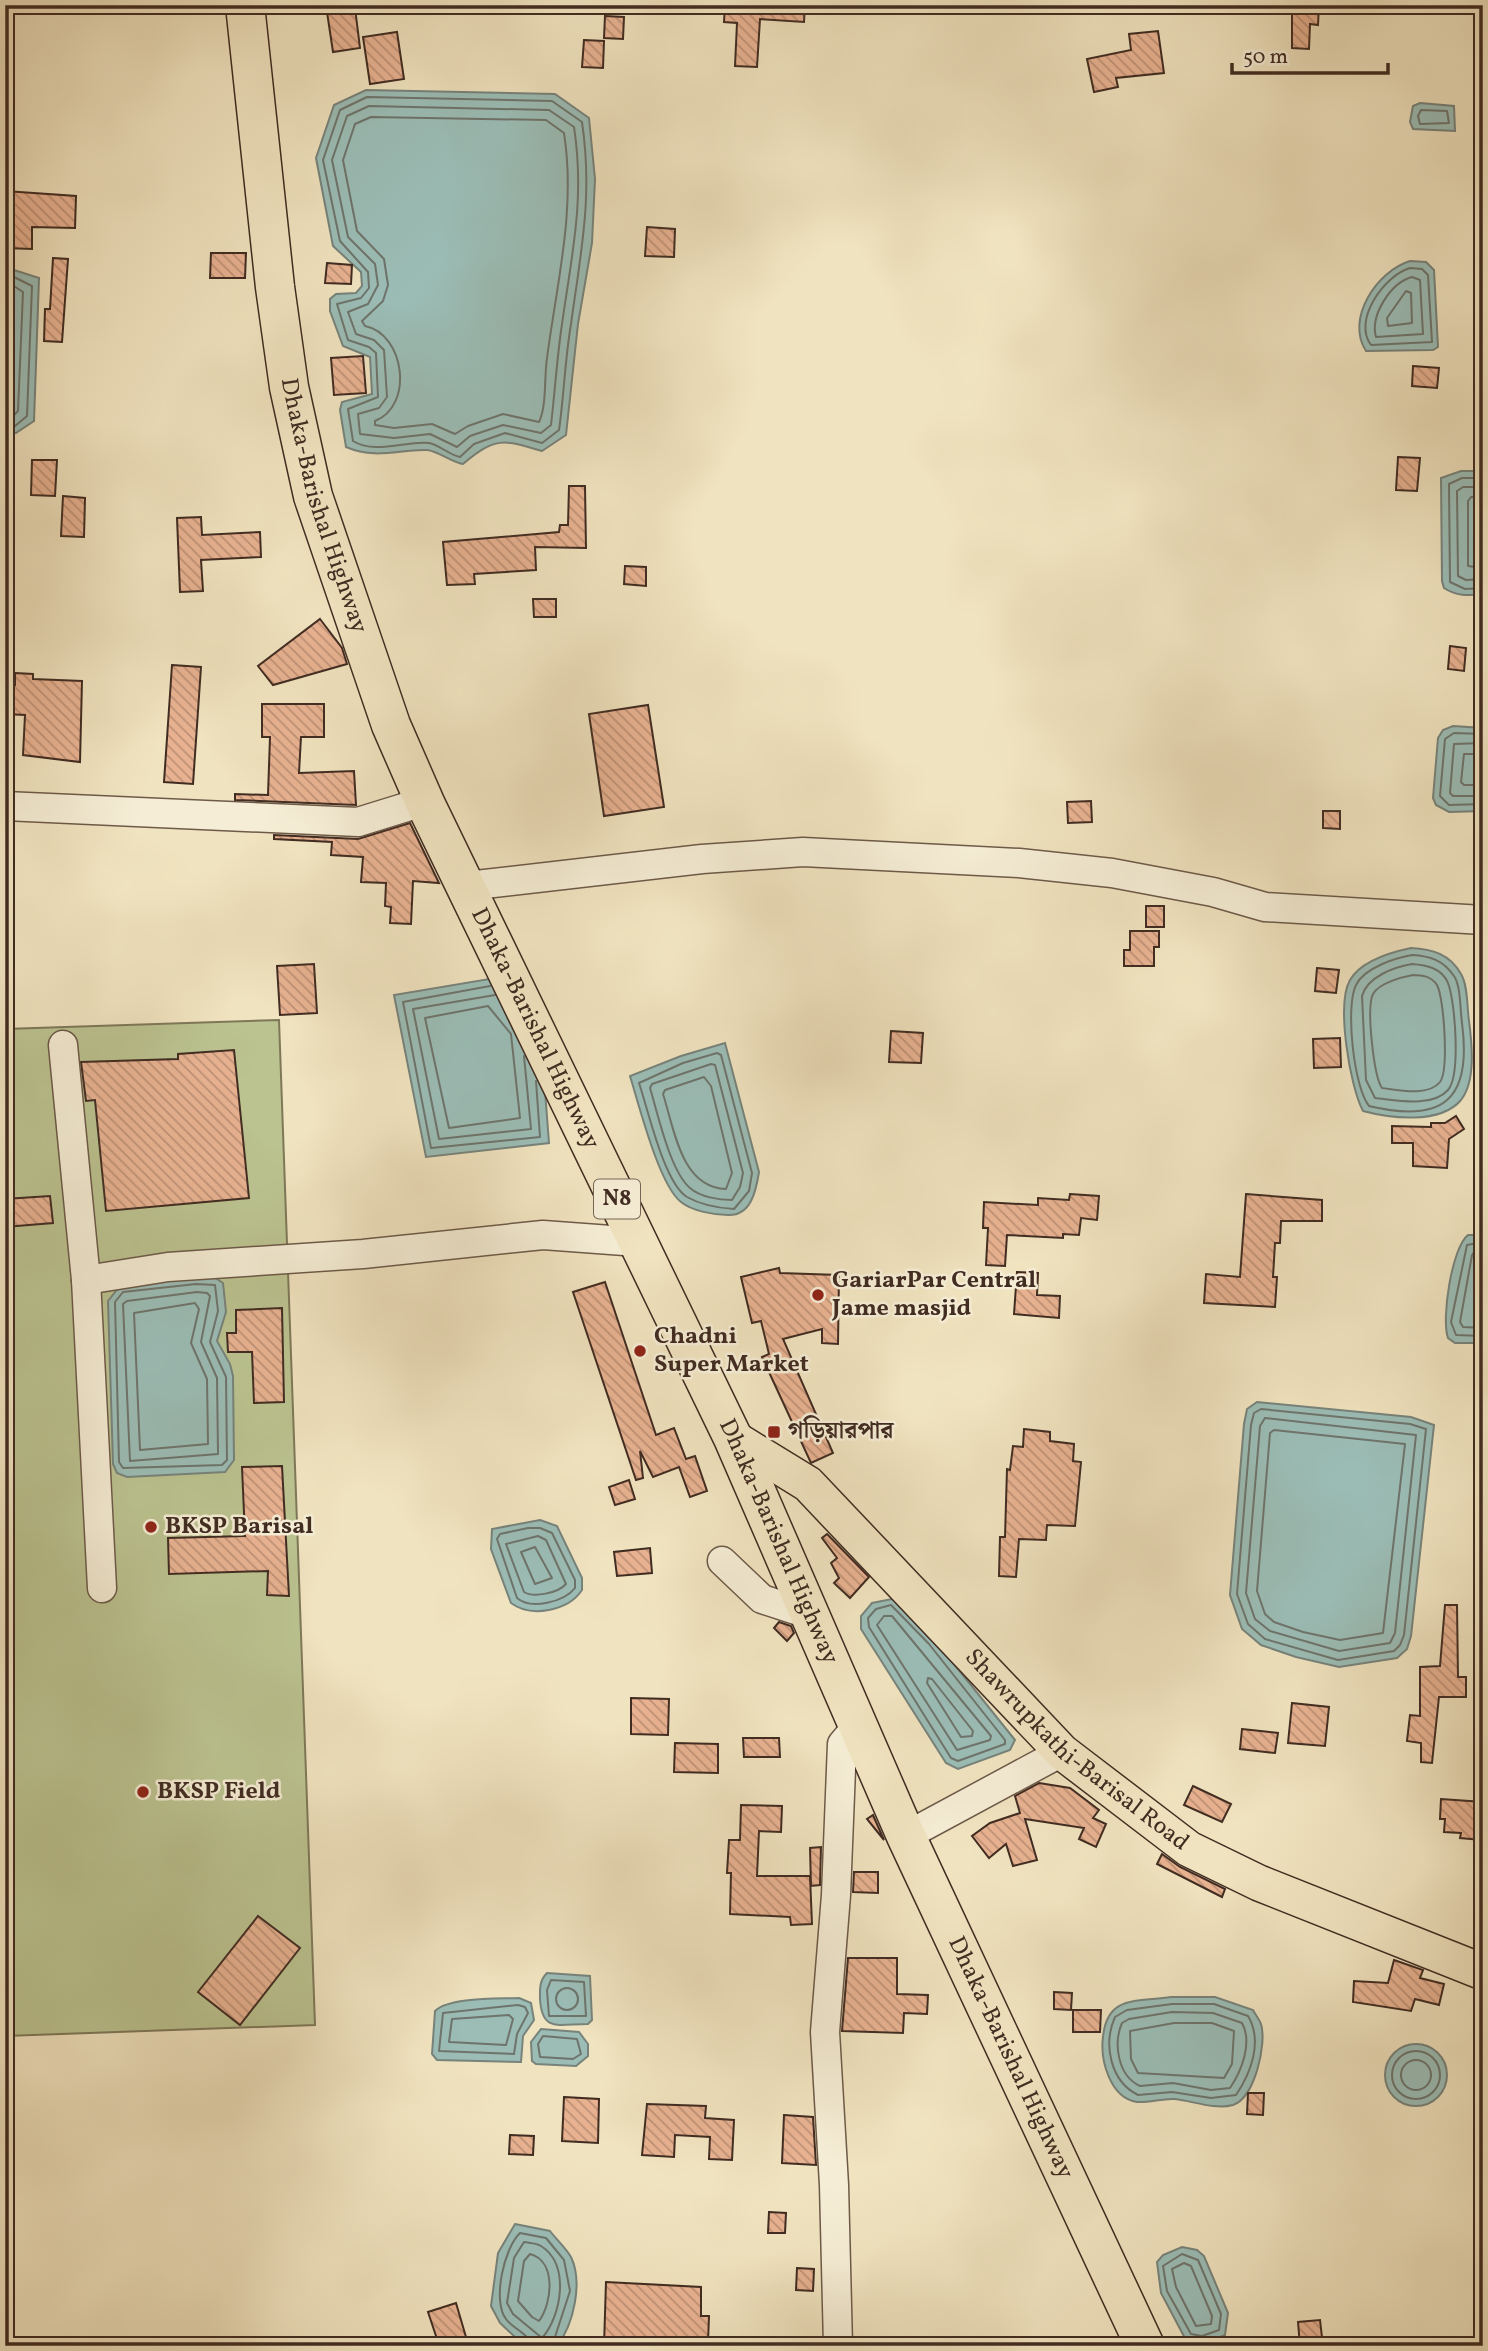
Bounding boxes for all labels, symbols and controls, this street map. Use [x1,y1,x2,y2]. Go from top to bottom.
scale bar [1232,32,1388,76]
text: 50 m [1243,43,1288,72]
street label: Dhaka-Barishal Highway [271,376,376,638]
street label: Dhaka-Barishal Highway [461,902,608,1155]
road number: N8 [594,1180,640,1218]
place label: GariarPar Central Jame masjid [831,1264,1036,1326]
marker: GariarPar Central Jame masjid [810,1287,826,1303]
place label: Chadni Super Market [654,1320,809,1382]
marker: Chadni Super Market [632,1343,648,1359]
street label: Dhaka-Barishal Highway [709,1413,846,1670]
place label: গড়িয়ারপার [788,1415,894,1449]
marker: গড়িয়ারপার [766,1424,782,1440]
place label: BKSP Barisal [165,1510,313,1544]
marker: BKSP Barisal [143,1519,159,1535]
street label: Shawrupkathi-Barisal Road [956,1642,1196,1860]
place label: BKSP Field [157,1775,281,1809]
marker: BKSP Field [135,1784,151,1800]
street label: Dhaka-Barishal Highway [938,1931,1082,2185]

